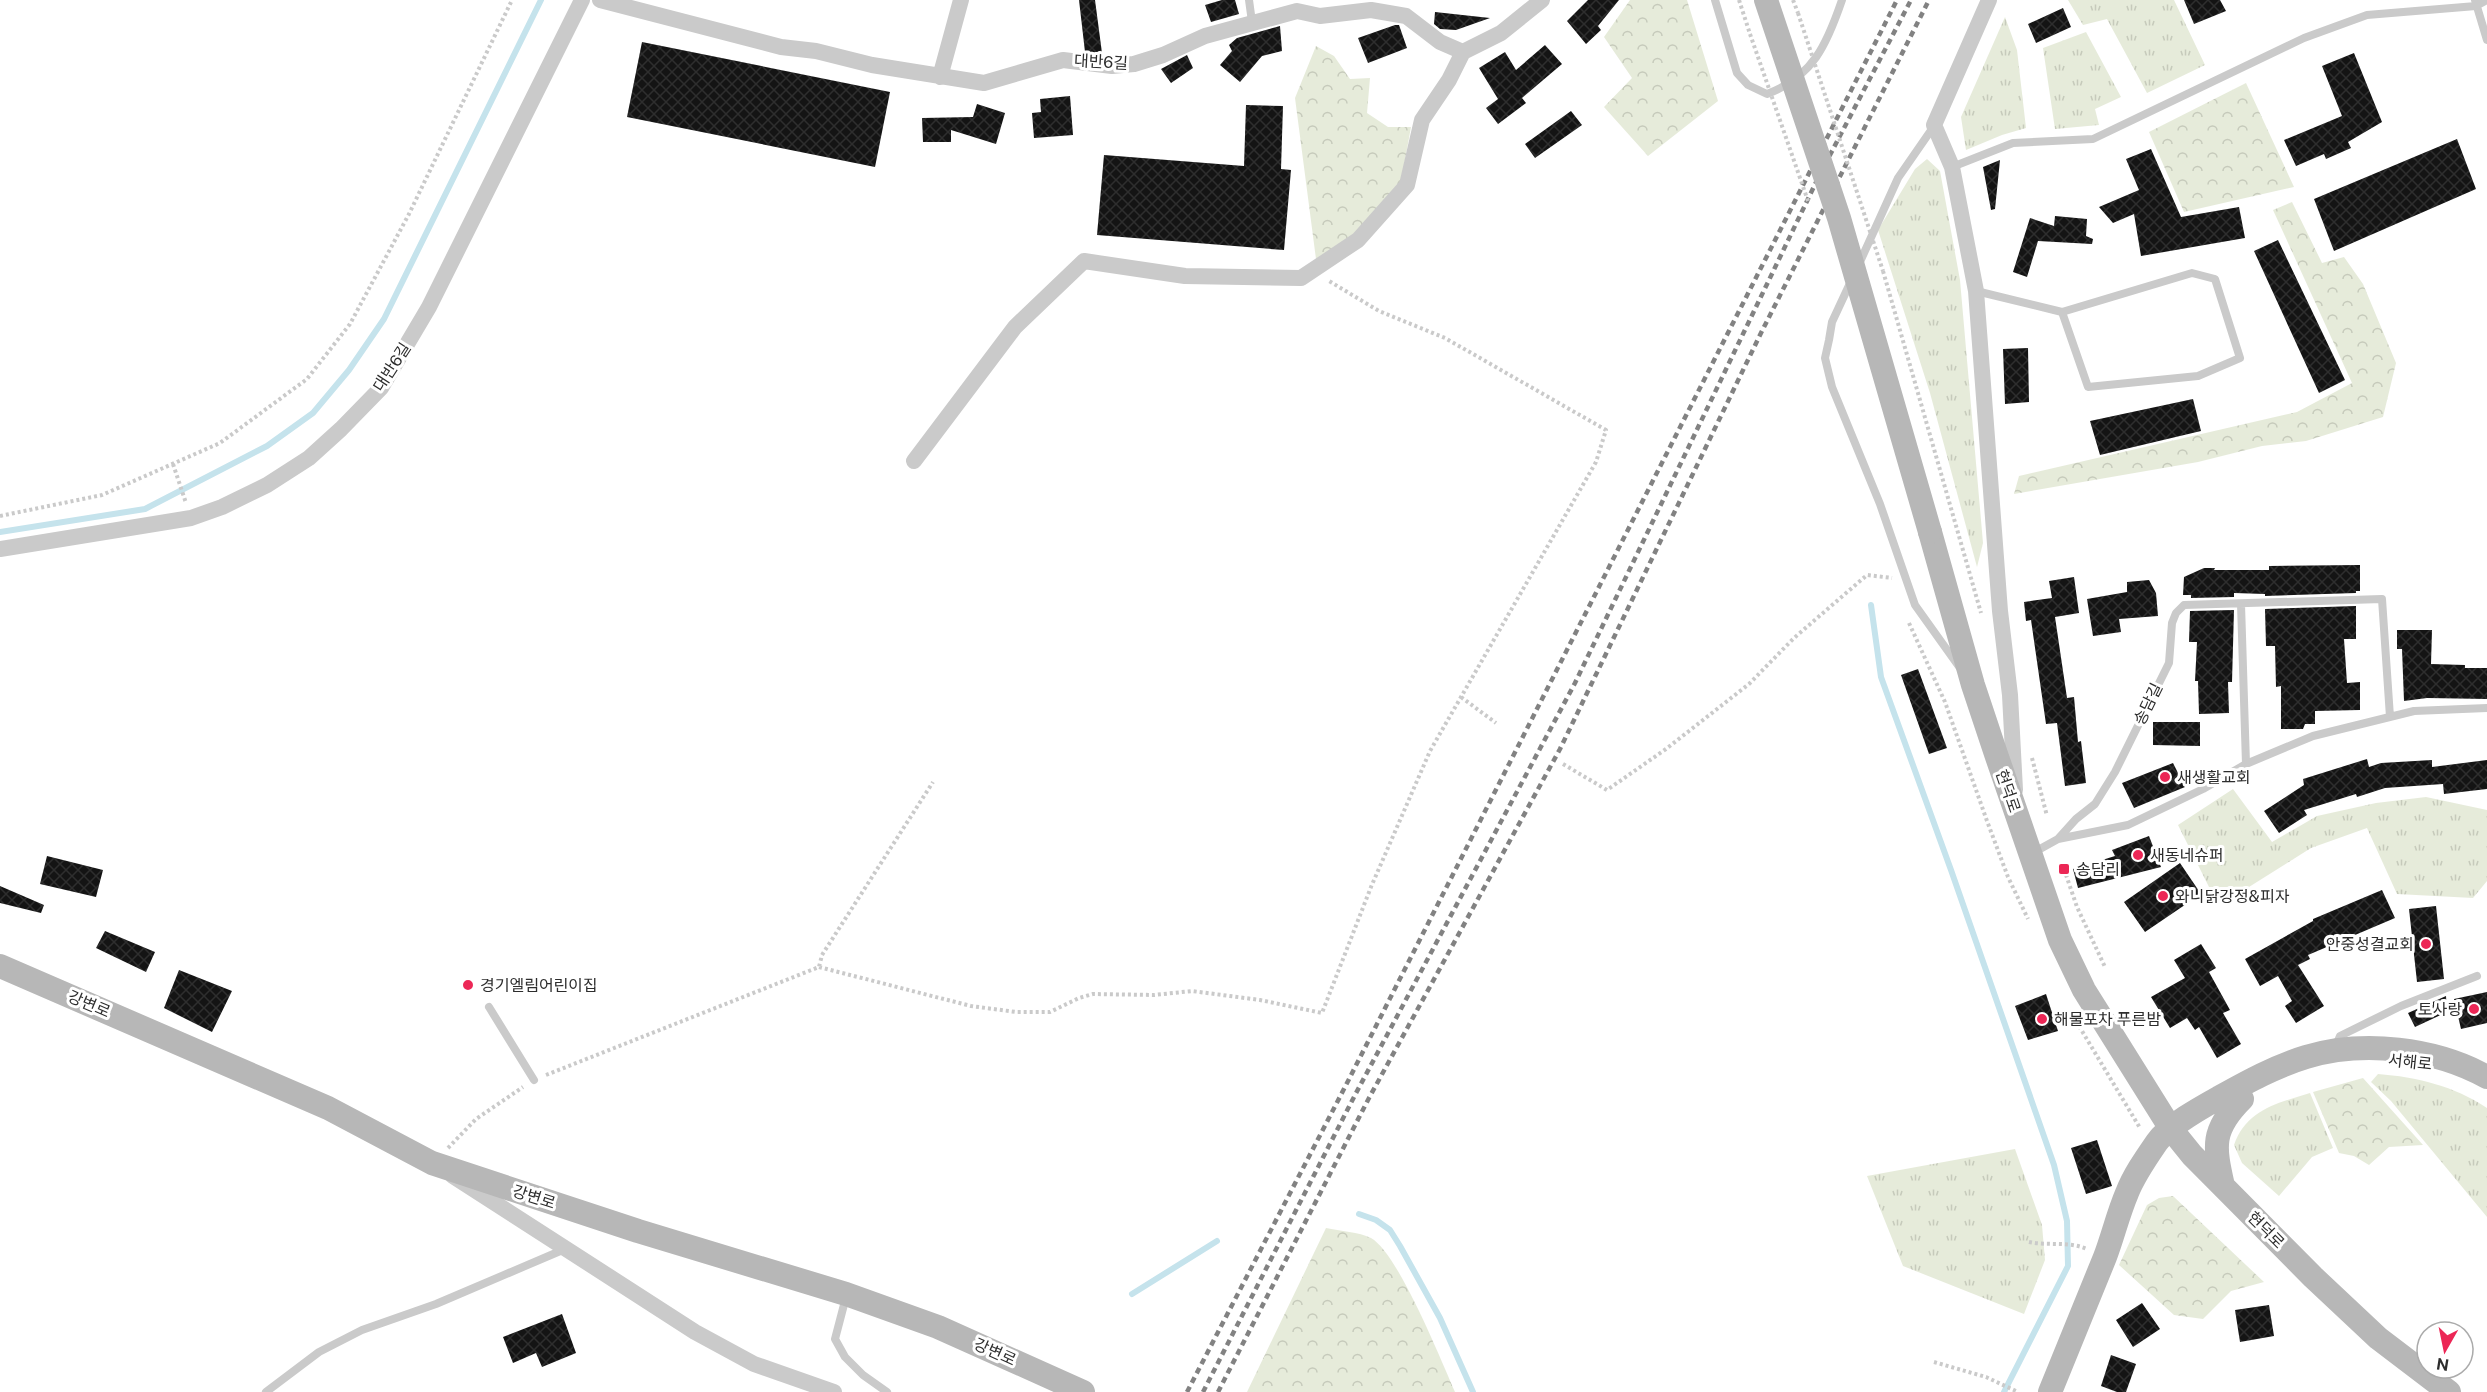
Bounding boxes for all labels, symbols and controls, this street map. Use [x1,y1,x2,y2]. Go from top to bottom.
street label: 대반6길 [1073,51,1129,73]
street label: 대반6길 [369,339,415,395]
street label: 송담길 [2130,680,2166,728]
street label: 현덕로 [1992,767,2024,815]
place label: 새생활교회 [2177,768,2251,787]
marker: 새생활교회 [2158,770,2172,784]
place label: 새동네슈퍼 [2150,846,2224,865]
marker: 새동네슈퍼 [2131,848,2145,862]
place label: 송담리 [2076,860,2120,879]
marker: 송담리 [2057,862,2071,876]
place label: 와니닭강정&피자 [2175,887,2290,906]
marker: 와니닭강정&피자 [2156,889,2170,903]
place label: 안중성결교회 [2326,935,2414,954]
marker: 안중성결교회 [2419,937,2433,951]
place label: 경기엘림어린이집 [480,976,598,995]
marker: 경기엘림어린이집 [461,978,475,992]
street label: 강변로 [65,987,113,1021]
place label: 토사랑 [2418,1000,2462,1019]
marker: 토사랑 [2467,1002,2481,1016]
place label: 해물포차 푸른밤 [2054,1010,2161,1029]
marker: 해물포차 푸른밤 [2035,1012,2049,1026]
street label: 서해로 [2387,1050,2433,1074]
street label: 강변로 [510,1181,558,1213]
street label: 현덕로 [2244,1208,2289,1253]
north arrow [2415,1320,2475,1380]
street label: 강변로 [971,1334,1019,1370]
text: N [2435,1354,2450,1375]

